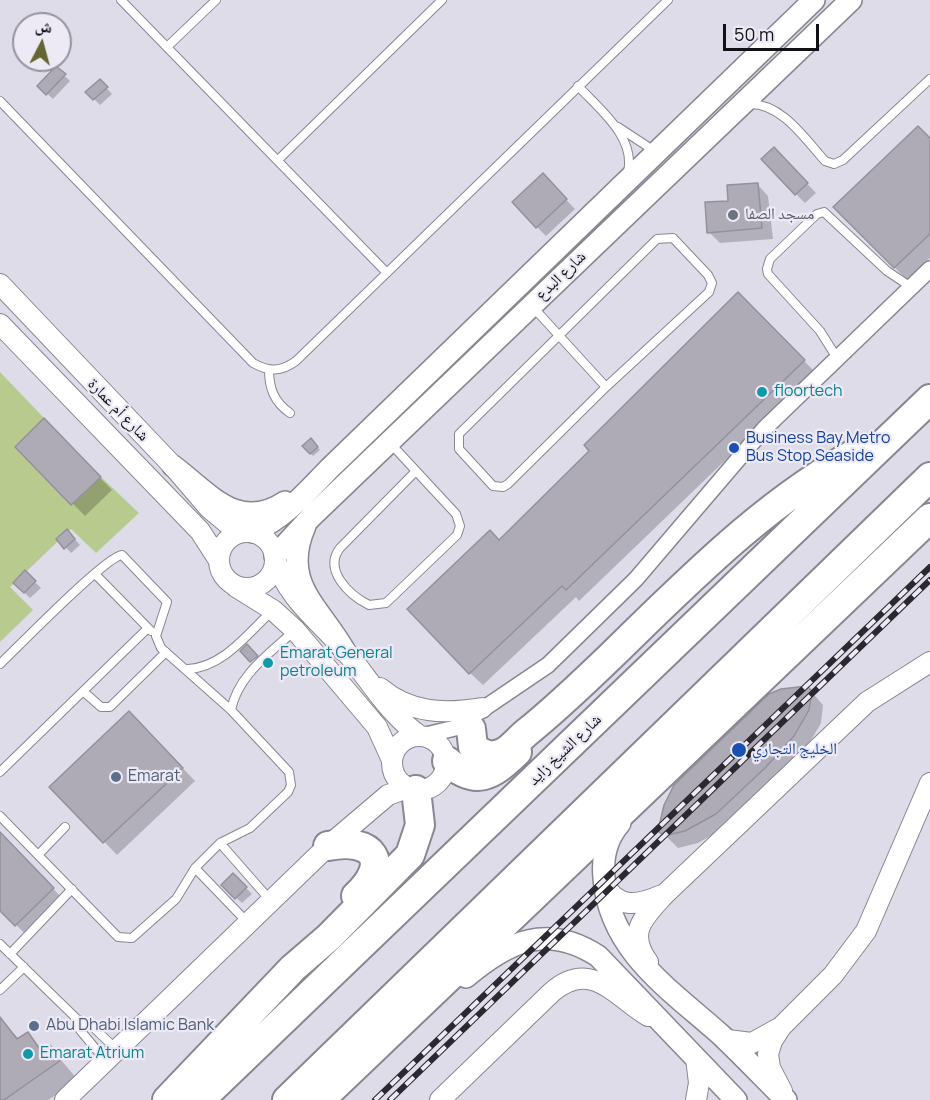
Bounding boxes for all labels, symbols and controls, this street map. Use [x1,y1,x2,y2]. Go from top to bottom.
north arrow [12,12,72,72]
scale bar [726,12,822,50]
text: ش [34,14,53,38]
text: 50 m [734,22,774,46]
place label: مسجد الصفا [745,205,814,225]
marker: مسجد الصفا [726,208,740,222]
street label: شارع البدع [532,247,590,305]
street label: شارع أم عمارة [83,375,153,445]
place label: floortech [774,382,842,402]
marker: floortech [755,385,769,399]
place label: Business Bay Metro Bus Stop Seaside [746,429,890,467]
marker: Business Bay Metro Bus Stop Seaside [727,441,741,455]
place label: Emarat General petroleum [280,644,393,682]
marker: Emarat General petroleum [261,656,275,670]
street label: شارع الشيخ زايد [524,710,606,790]
place label: الخليج التجاري [752,740,837,760]
marker: الخليج التجاري [730,741,748,759]
place label: Emarat [128,767,180,787]
marker: Emarat [109,770,123,784]
place label: Abu Dhabi Islamic Bank [46,1016,214,1036]
marker: Abu Dhabi Islamic Bank [27,1019,41,1033]
place label: Emarat Atrium [40,1044,144,1064]
marker: Emarat Atrium [21,1047,35,1061]

